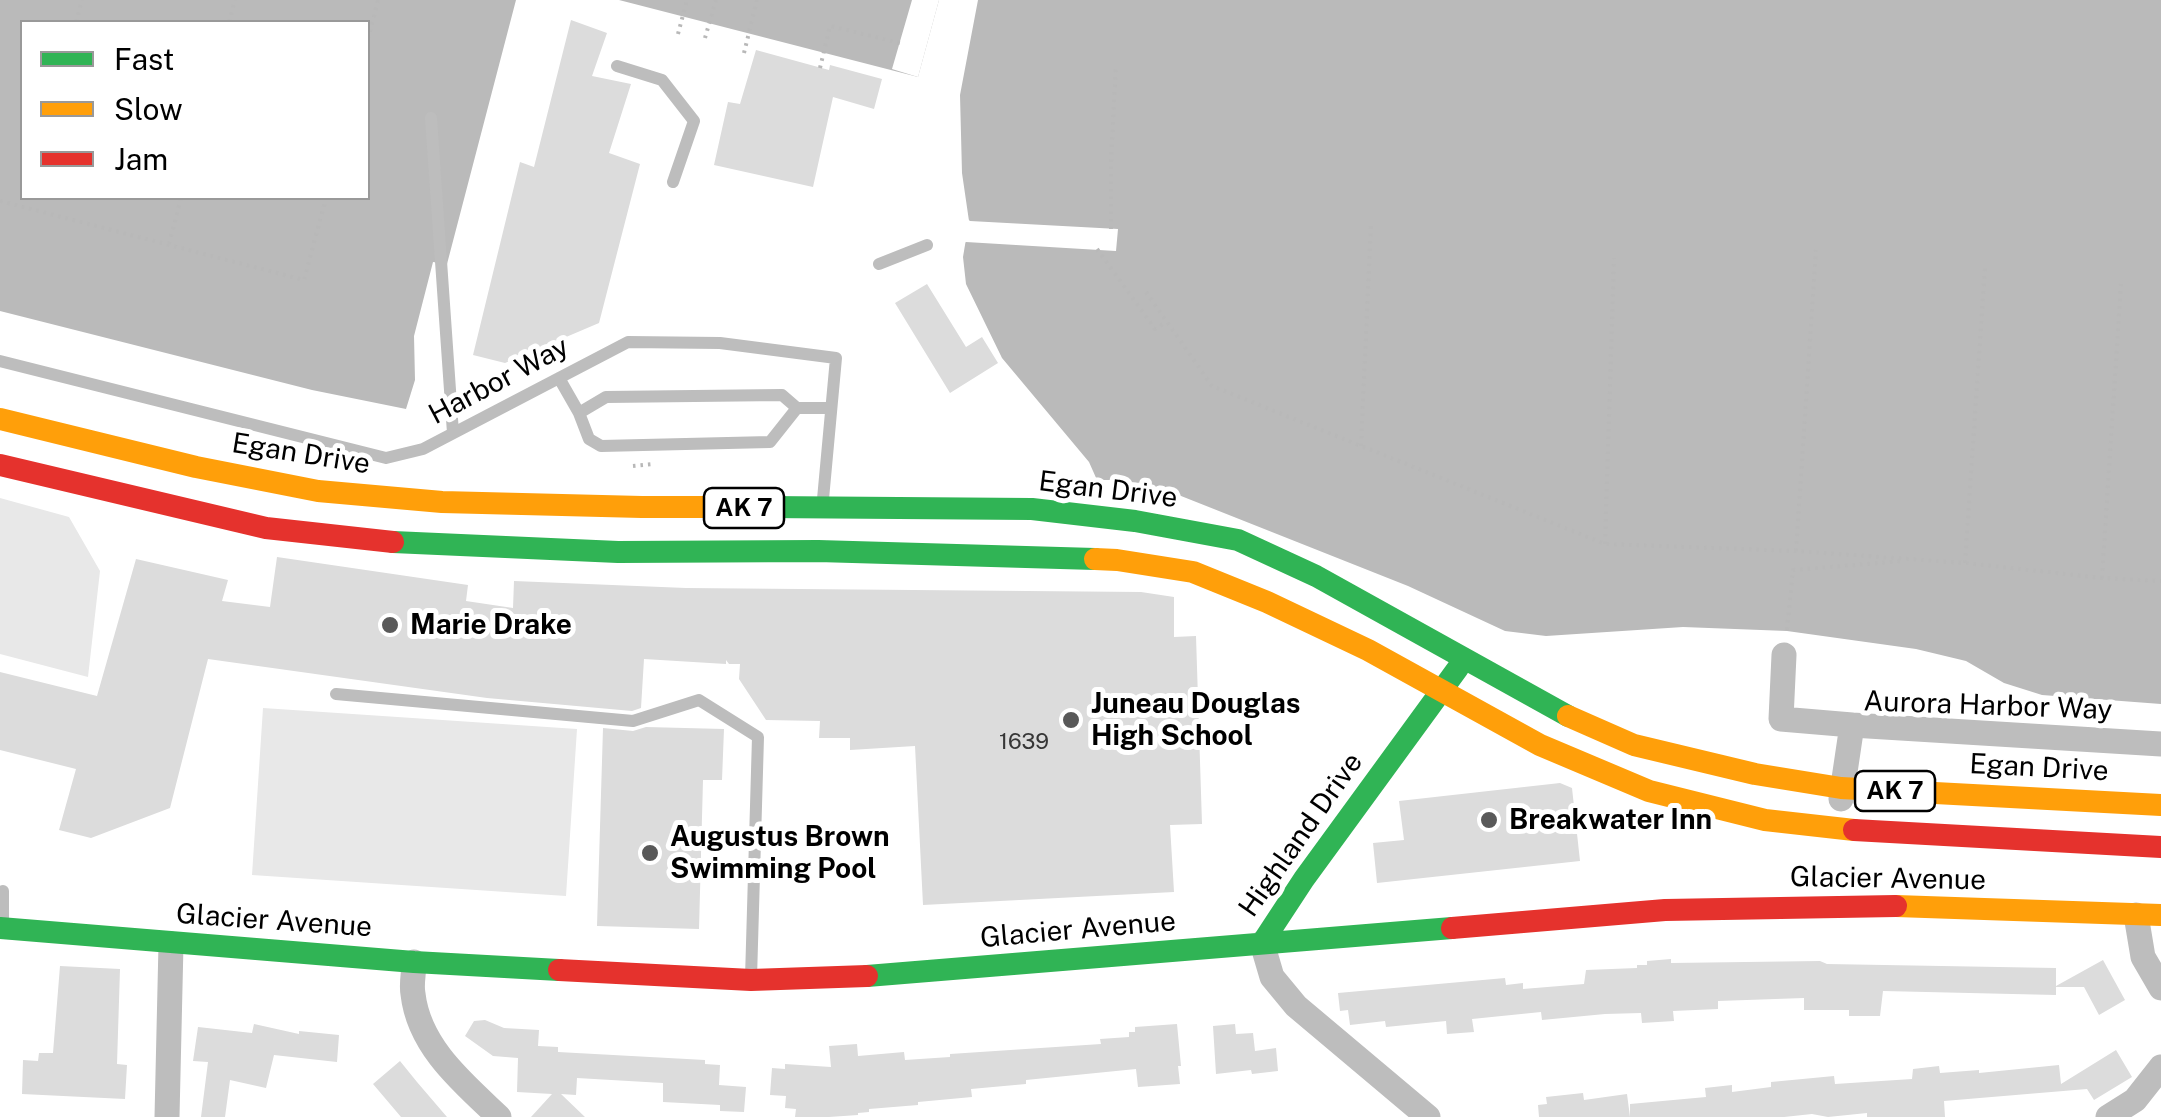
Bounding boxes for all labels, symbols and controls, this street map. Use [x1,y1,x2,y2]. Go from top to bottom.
legend [20,20,370,200]
text: Fast [114,41,174,77]
text: Slow [114,91,183,127]
text: Jam [114,141,168,177]
street label: Harbor Way [423,330,575,432]
street label: Egan Drive [230,426,372,482]
street label: Egan Drive [1037,465,1179,515]
road number: AK 7 [704,488,784,528]
place label: Marie Drake [410,608,572,642]
marker: Marie Drake [379,614,401,636]
street label: Aurora Harbor Way [1863,685,2113,727]
place label: Juneau Douglas High School [1091,687,1300,753]
marker: Juneau Douglas High School [1060,709,1082,731]
house number: 1639 [999,729,1049,755]
street label: Highland Drive [1232,747,1370,923]
street label: Egan Drive [1968,748,2110,788]
road number: AK 7 [1855,771,1935,811]
place label: Breakwater Inn [1509,803,1712,837]
marker: Breakwater Inn [1478,809,1500,831]
place label: Augustus Brown Swimming Pool [670,820,890,886]
marker: Augustus Brown Swimming Pool [639,842,661,864]
street label: Glacier Avenue [1790,860,1986,898]
street label: Glacier Avenue [175,897,373,945]
street label: Glacier Avenue [979,905,1177,955]

